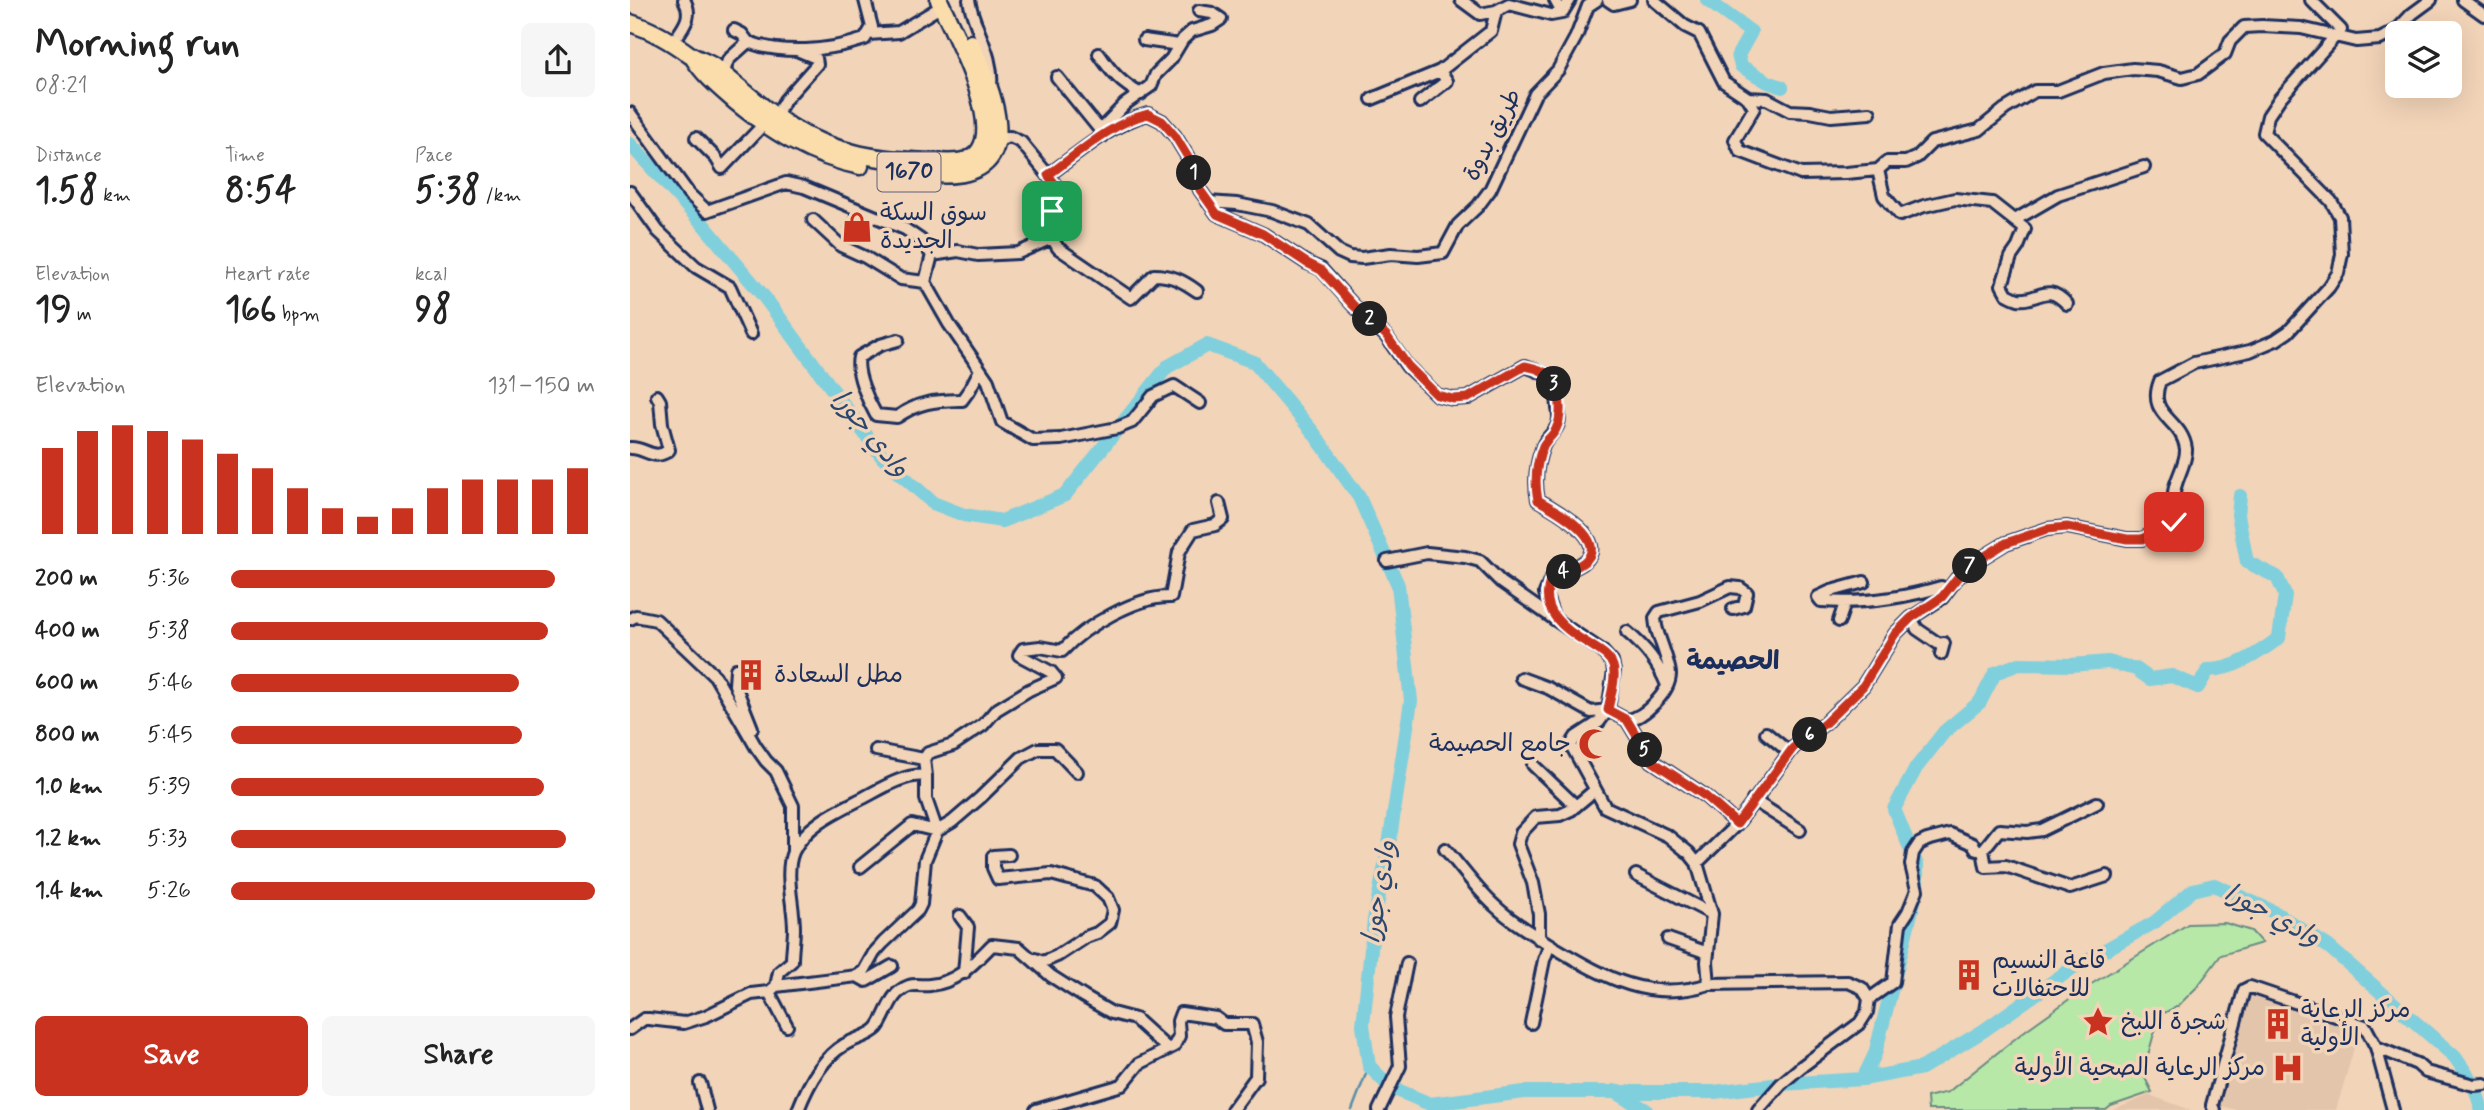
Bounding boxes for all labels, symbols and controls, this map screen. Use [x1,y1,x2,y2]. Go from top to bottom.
text: Morning run [35,20,240,69]
map controls [2385,21,2462,98]
button: layers [2385,21,2462,98]
button: share [521,23,595,97]
text: 08:21 [35,71,88,101]
street label: طريق بدوة [1457,84,1529,186]
text: Distance [35,143,102,168]
text: Time [225,143,265,168]
text: Pace [415,143,453,168]
road number: 1670 [877,153,940,192]
pin: 1 [1176,156,1212,190]
text: 1 [1189,160,1198,185]
text: 1.58 [35,168,98,214]
text: 8:54 [225,168,296,214]
text: 5:38 [415,168,480,214]
pin [1022,181,1082,241]
text: km [98,183,131,208]
text: /km [480,183,522,208]
icon: arrive [1033,192,1071,230]
place label: سوق السكة الجديدة [880,198,987,257]
shop icon: سوق السكة الجديدة [840,210,874,244]
text: Elevation [35,262,110,287]
text: Heart rate [225,262,310,287]
text: kcal [415,262,447,287]
text: 19 [35,287,72,333]
text: 166 [225,287,277,333]
text: 98 [415,287,451,333]
text: m [72,302,92,327]
text: bpm [277,302,320,327]
pin: 2 [1352,302,1388,336]
text: 2 [1365,306,1374,331]
pin: 3 [1536,366,1572,402]
text: Elevation [35,371,126,401]
text: 131–150 m [487,371,595,401]
text: 3 [1549,371,1558,396]
water label: وادي جورا [824,383,916,485]
pin [2144,492,2204,552]
icon: check [2155,503,2193,541]
pin: 7 [1952,548,1988,584]
text: 7 [1964,553,1975,578]
pin: 4 [1546,554,1581,590]
text: 4 [1558,559,1569,584]
text: 200 m [35,564,98,594]
text: 5:36 [147,564,190,594]
text: 400 m [35,616,100,646]
text: 5:38 [147,616,190,646]
district label: الحصيمة [1686,645,1780,679]
building icon: مطل السعادة [734,658,768,692]
place label: مطل السعادة [774,660,903,691]
text: 600 m [35,668,98,698]
text: 5:46 [147,668,193,698]
pin: 6 [1792,718,1828,752]
text: 800 m [35,720,99,750]
text: 5:45 [147,720,193,750]
text: 6 [1805,722,1814,747]
mosque icon: جامع الحصيمة [1577,727,1611,761]
place label: جامع الحصيمة [1429,729,1571,760]
pin: 5 [1628,732,1662,768]
text: 5 [1639,737,1650,762]
text: 1.0 km [35,772,103,802]
text: 5:39 [147,772,191,802]
text: 1.2 km [35,824,101,854]
text: 5:33 [147,824,187,854]
water label: وادي جورا [1355,838,1405,946]
text: 1.4 km [35,876,103,906]
text: 5:26 [147,876,191,906]
water label: وادي جورا [2218,877,2326,955]
place label: قاعة النسيم للاحتفالات [1992,946,2106,1005]
building icon: قاعة النسيم للاحتفالات [1952,958,1986,992]
place label: مركز الرعاية الأولية [2301,995,2411,1054]
place icon: شجرة اللبخ [2081,1005,2115,1039]
place label: شجرة اللبخ [2121,1007,2226,1038]
building icon: مركز الرعاية الأولية [2261,1007,2295,1041]
button: Save [35,1016,308,1096]
button: Share [322,1016,595,1096]
place label: مركز الرعاية الصحية الأولية [2015,1050,2265,1084]
hospital icon: مركز الرعاية الصحية الأولية [2271,1051,2305,1085]

